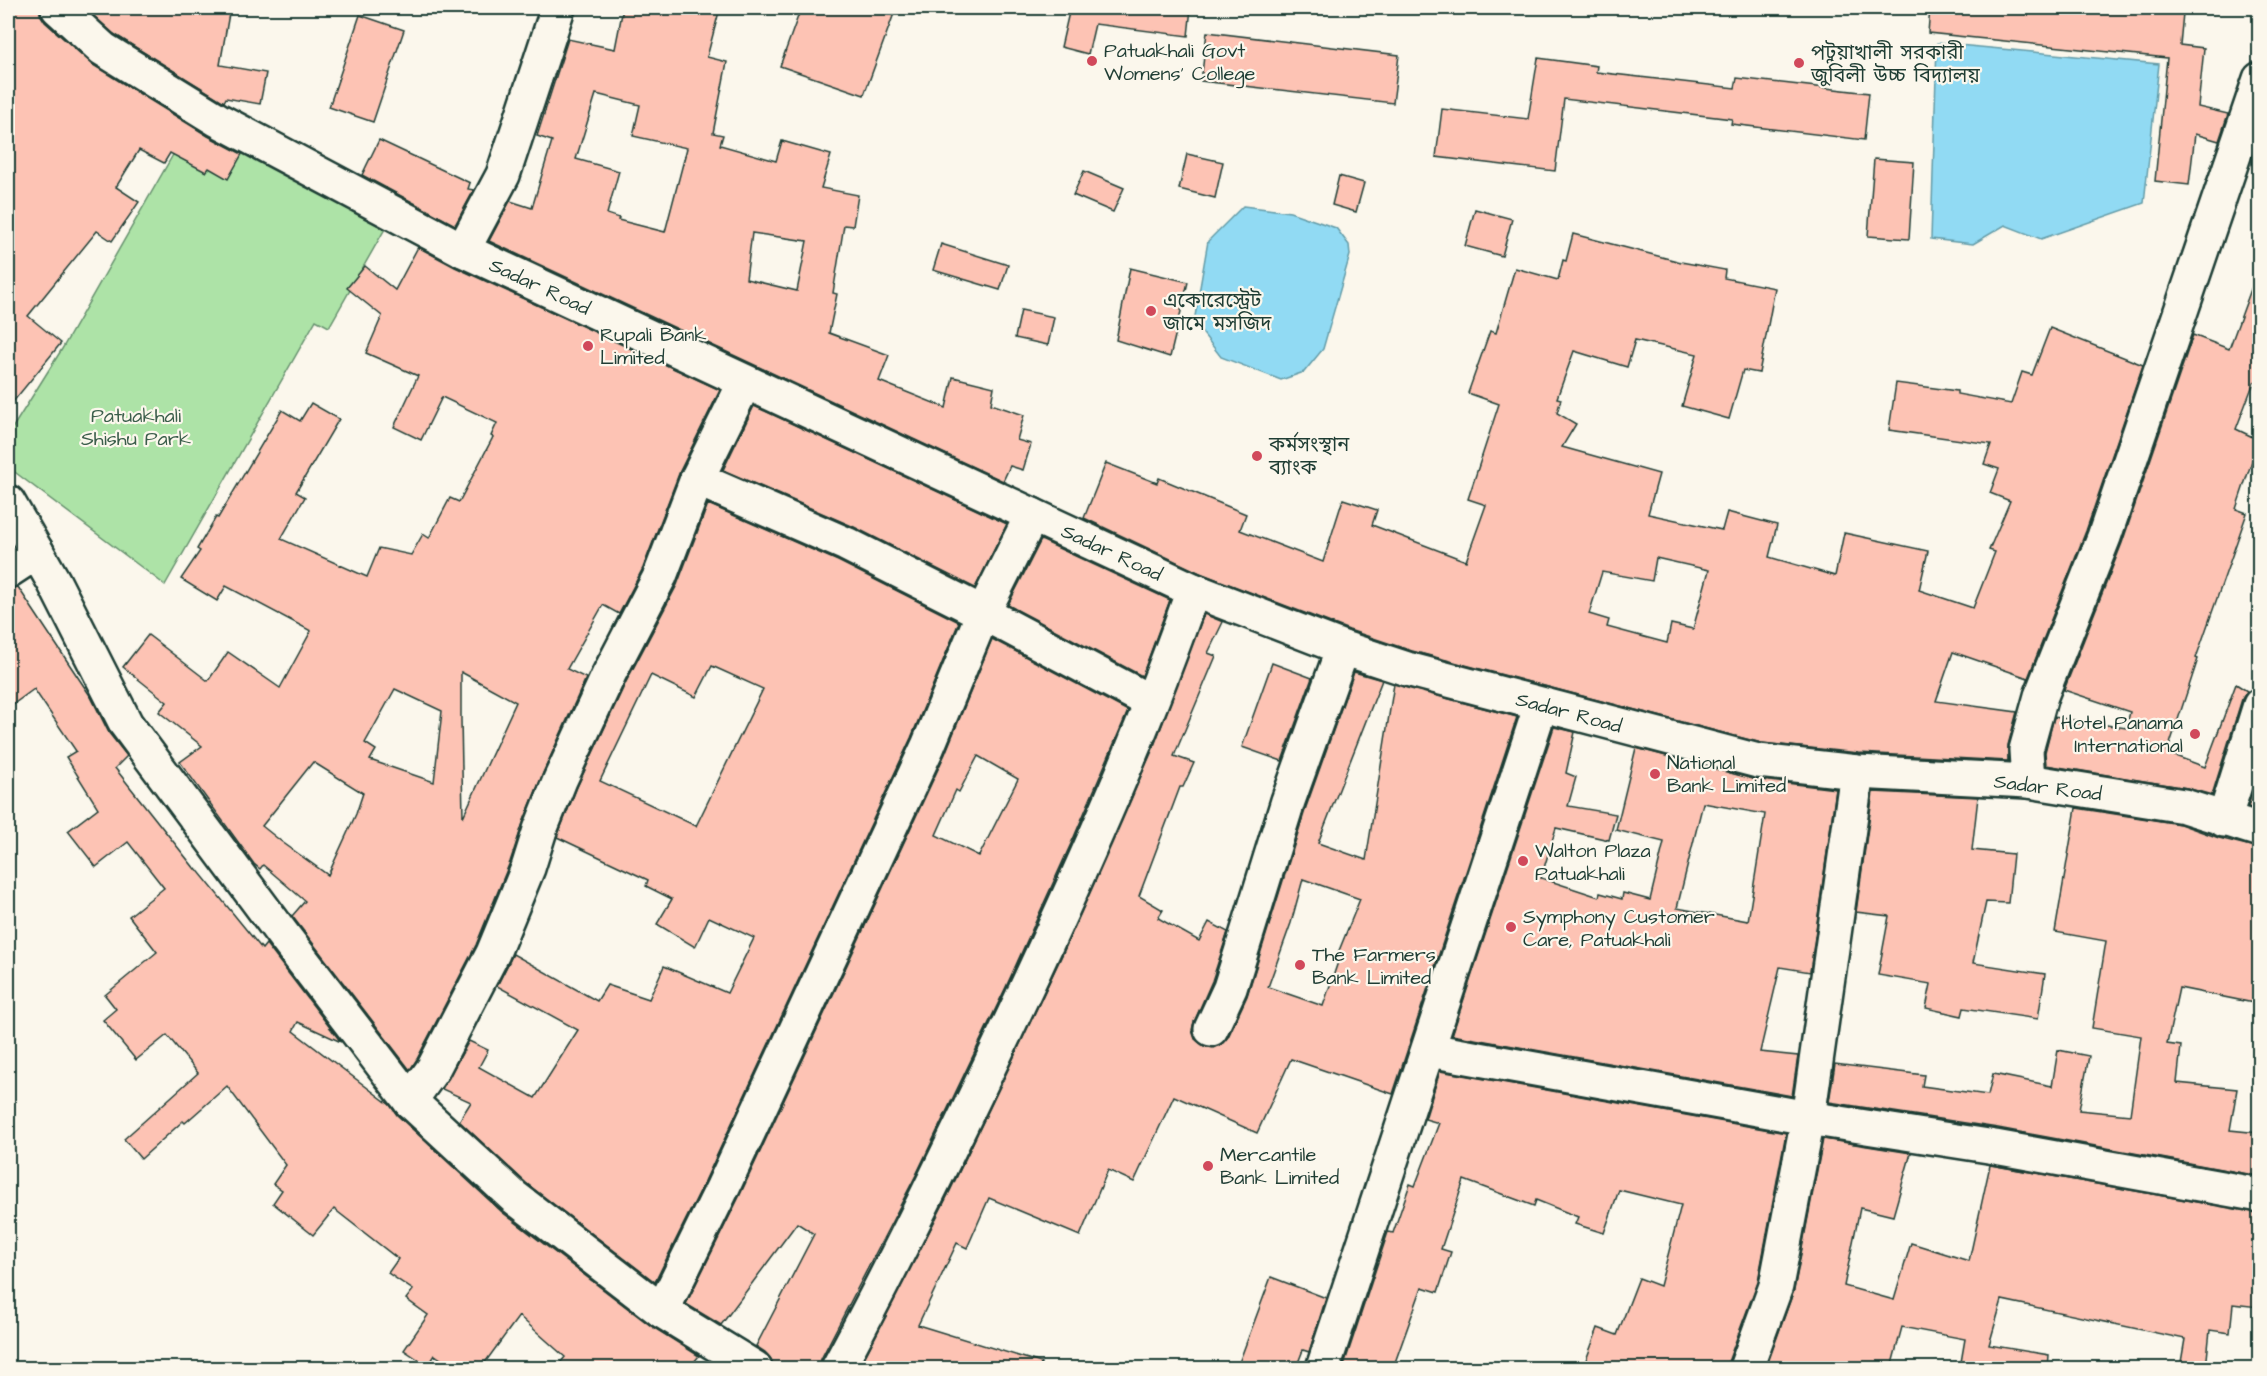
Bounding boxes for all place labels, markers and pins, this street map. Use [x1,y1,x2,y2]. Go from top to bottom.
place label: Patuakhali Govt Womens' College [1104,37,1256,89]
place label: পটুয়াখালী সরকারী জুবিলী উচ্চ বিদ্যালয় [1810,39,1980,90]
marker: Patuakhali Govt Womens' College [1085,54,1099,68]
marker: পটুয়াখালী সরকারী জুবিলী উচ্চ বিদ্যালয় [1792,56,1806,70]
place label: একোরেস্ট্রেট জামে মসজিদ [1162,287,1272,338]
marker: একোরেস্ট্রেট জামে মসজিদ [1144,304,1158,318]
place label: Rupali Bank Limited [600,321,707,372]
marker: Rupali Bank Limited [581,339,595,353]
place label: কর্মসংস্থান ব্যাংক [1268,431,1350,482]
marker: কর্মসংস্থান ব্যাংক [1250,449,1264,463]
place label: Hotel Panama International [2061,709,2183,760]
marker: Hotel Panama International [2188,727,2202,741]
place label: National Bank Limited [1667,749,1786,800]
marker: National Bank Limited [1648,767,1662,781]
place label: Walton Plaza Patuakhali [1535,837,1651,888]
marker: Walton Plaza Patuakhali [1516,854,1530,868]
place label: Symphony Customer Care, Patuakhali [1523,903,1715,954]
marker: Symphony Customer Care, Patuakhali [1504,920,1518,934]
place label: The Farmers Bank Limited [1312,941,1436,992]
marker: The Farmers Bank Limited [1293,958,1307,972]
place label: Mercantile Bank Limited [1220,1141,1339,1192]
marker: Mercantile Bank Limited [1201,1159,1215,1173]

